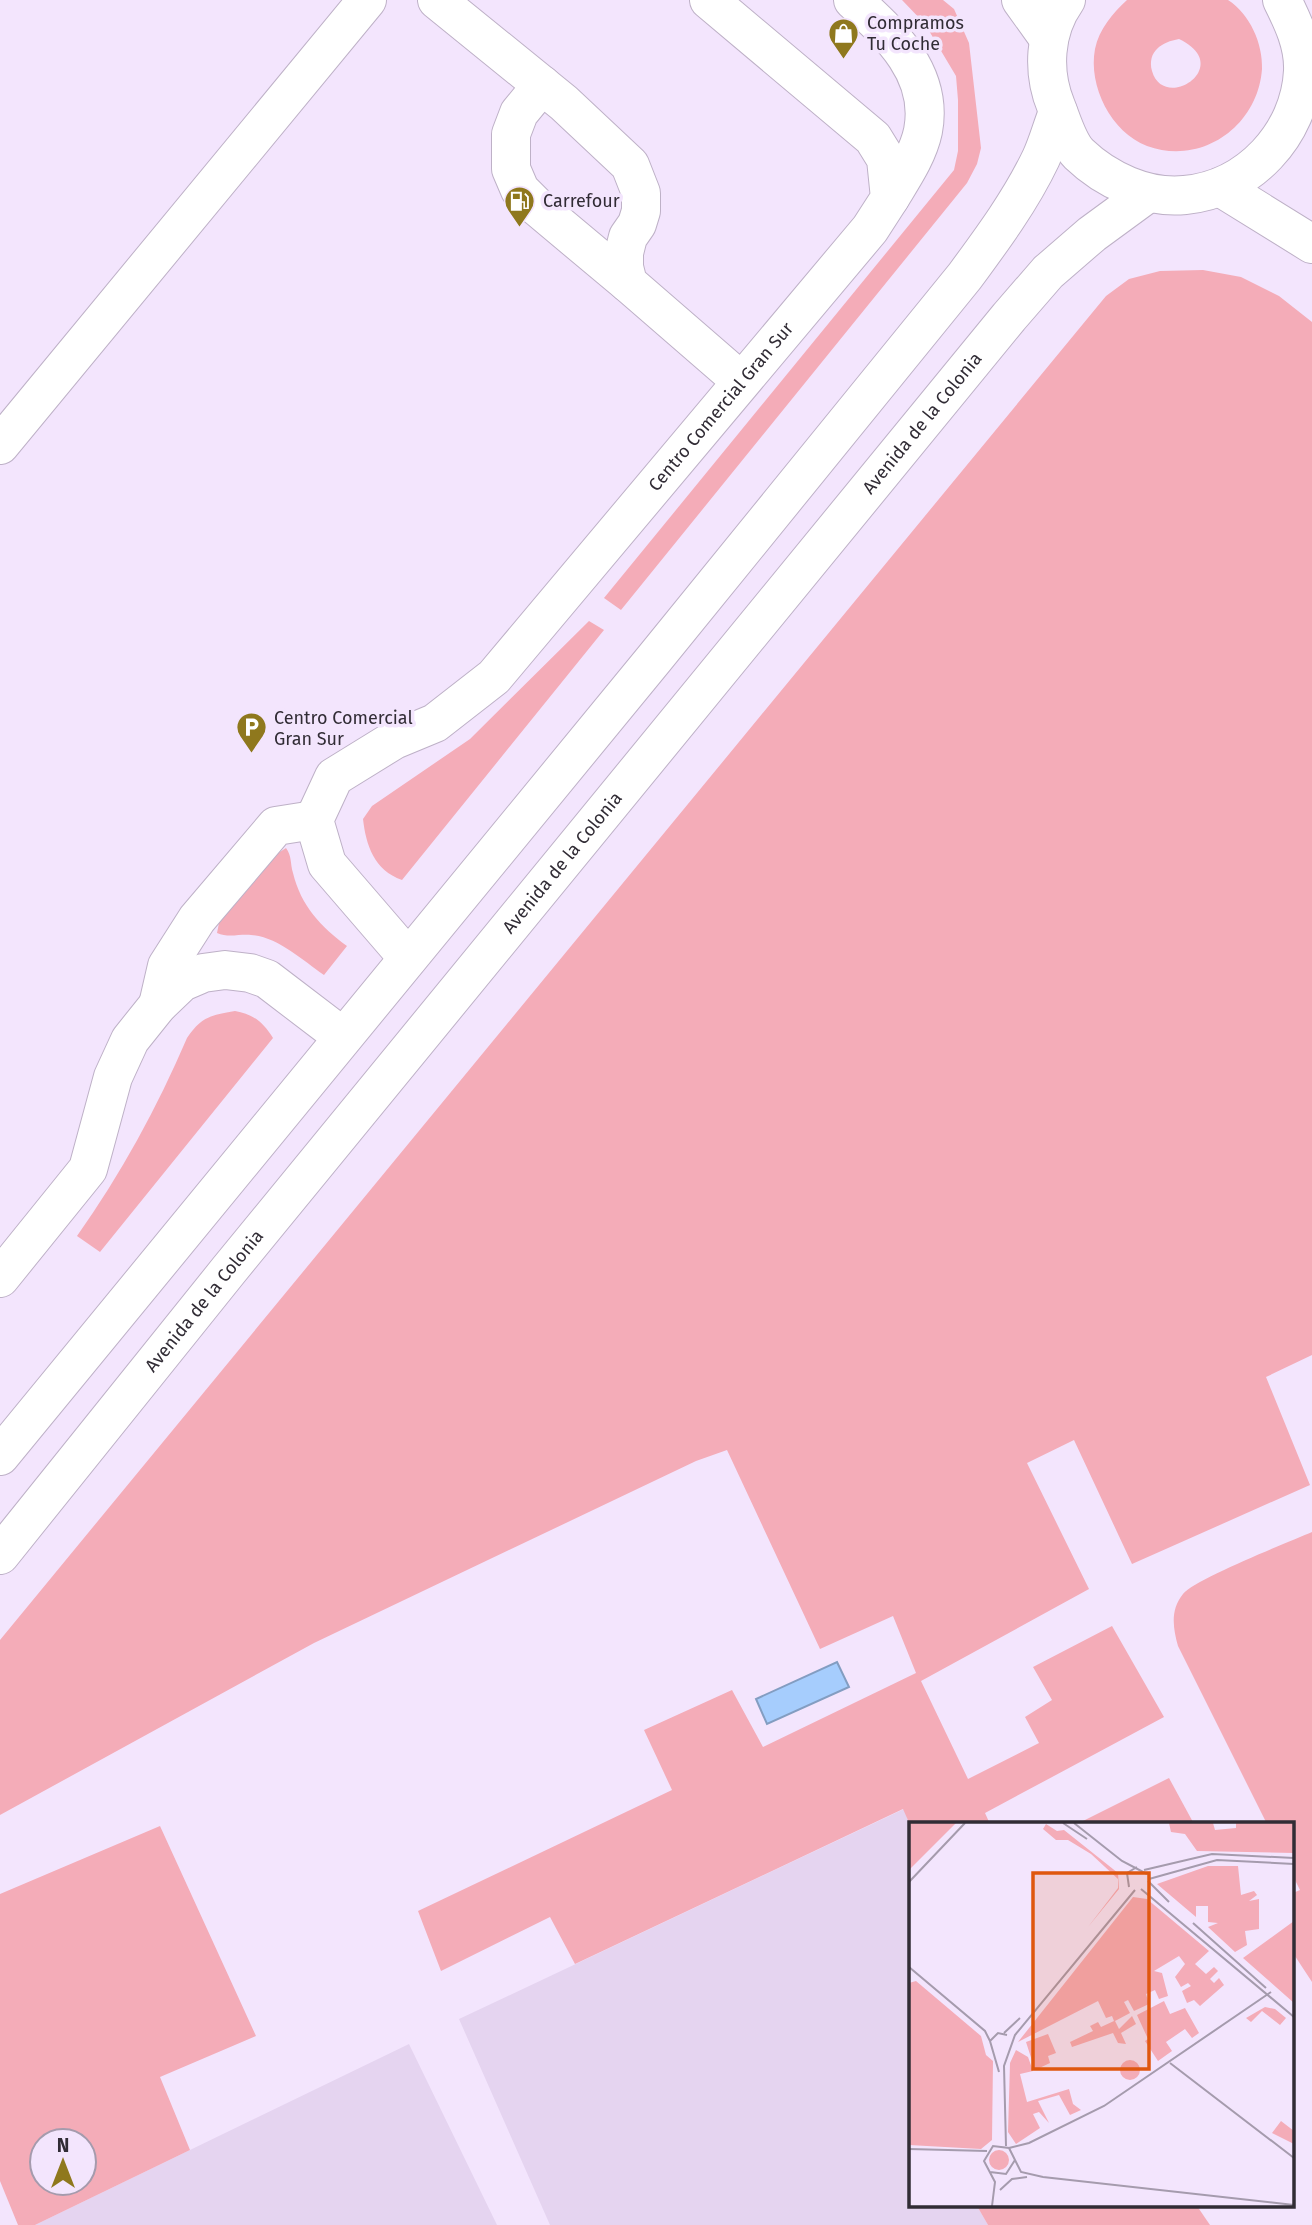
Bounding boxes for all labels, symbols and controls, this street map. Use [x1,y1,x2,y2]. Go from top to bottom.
place label: Compramos Tu Coche [867,12,964,55]
shop icon: Compramos Tu Coche [827,16,861,60]
fuel station icon: Carrefour [503,184,537,228]
place label: Carrefour [543,190,620,212]
street label: Centro Comercial Gran Sur [644,318,798,496]
street label: Avenida de la Colonia [858,348,987,498]
place label: Centro Comercial Gran Sur [274,707,413,750]
parking icon: Centro Comercial Gran Sur [234,711,268,755]
street label: Avenida de la Colonia [498,787,627,938]
street label: Avenida de la Colonia [140,1225,268,1376]
inset map [909,1822,1294,2208]
north arrow [28,2127,98,2197]
text: N [57,2134,69,2157]

